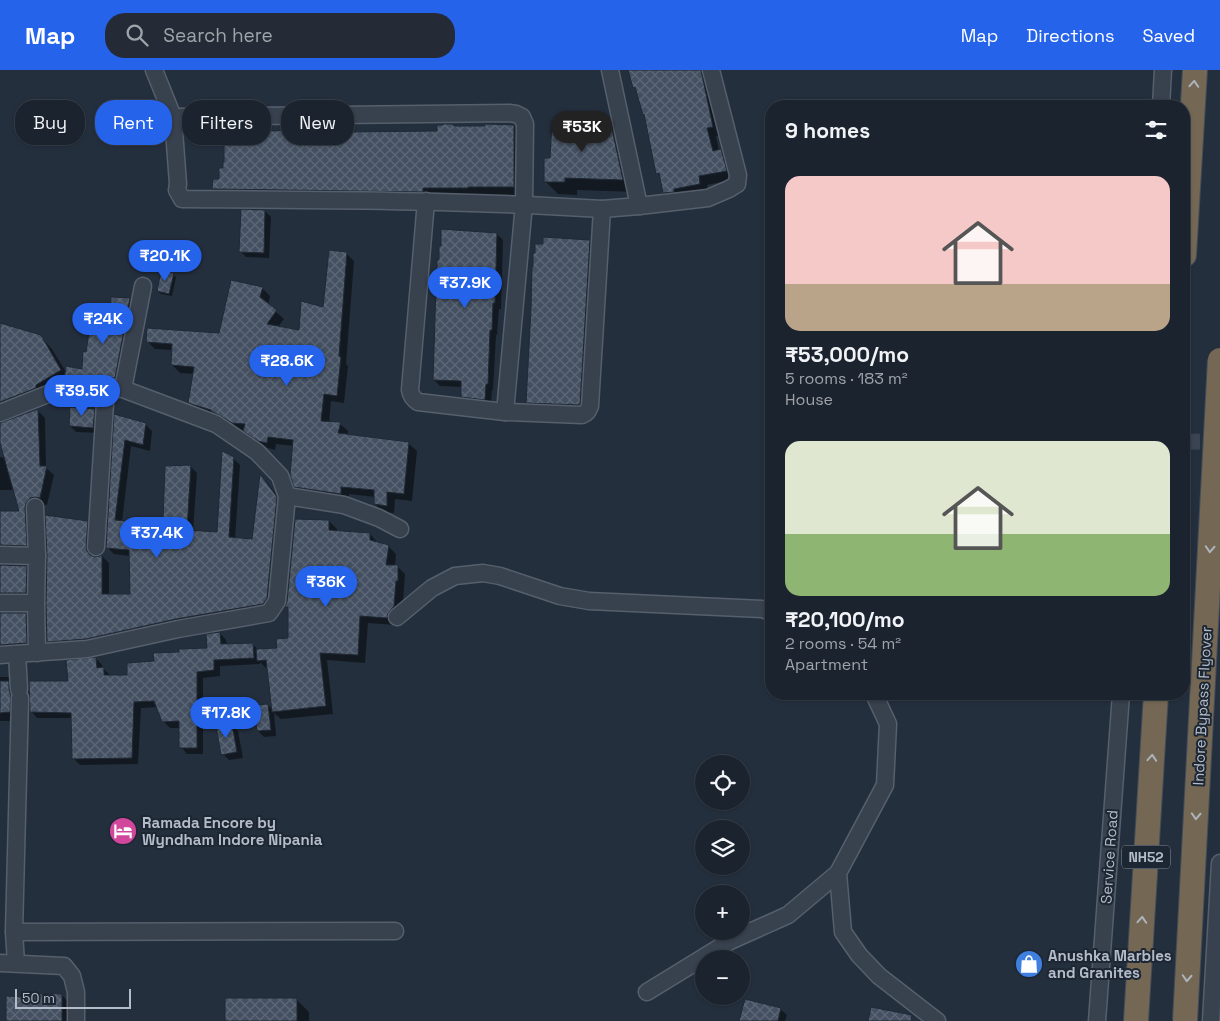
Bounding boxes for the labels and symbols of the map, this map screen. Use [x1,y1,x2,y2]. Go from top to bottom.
one-way arrow [1189,80,1200,88]
pin: ₹53K [552,111,612,153]
pin: ₹20.1K [124,240,206,282]
pin: ₹37.9K [424,266,506,309]
pin: ₹24K [73,302,133,345]
pin: ₹28.6K [246,344,328,387]
pin: ₹39.5K [41,374,123,417]
pin: ₹37.4K [116,516,198,559]
one-way arrow [1204,545,1215,553]
pin: ₹36K [296,566,356,608]
street label: Indore Bypass Flyover [1188,626,1216,786]
pin: ₹17.8K [185,696,267,739]
one-way arrow [1147,754,1158,762]
street label: Service Road [1096,809,1122,905]
one-way arrow [1190,812,1201,820]
place label: Ramada Encore by Wyndham Indore Nipania [142,813,323,849]
hotel icon: Ramada Encore by Wyndham Indore Nipania [108,816,138,846]
road number: NH52 [1122,846,1170,869]
one-way arrow [1136,916,1147,924]
place label: Anushka Marbles and Granites [1048,946,1172,982]
shop icon: Anushka Marbles and Granites [1014,949,1044,979]
one-way arrow [1181,975,1192,983]
scale bar [15,986,131,1009]

